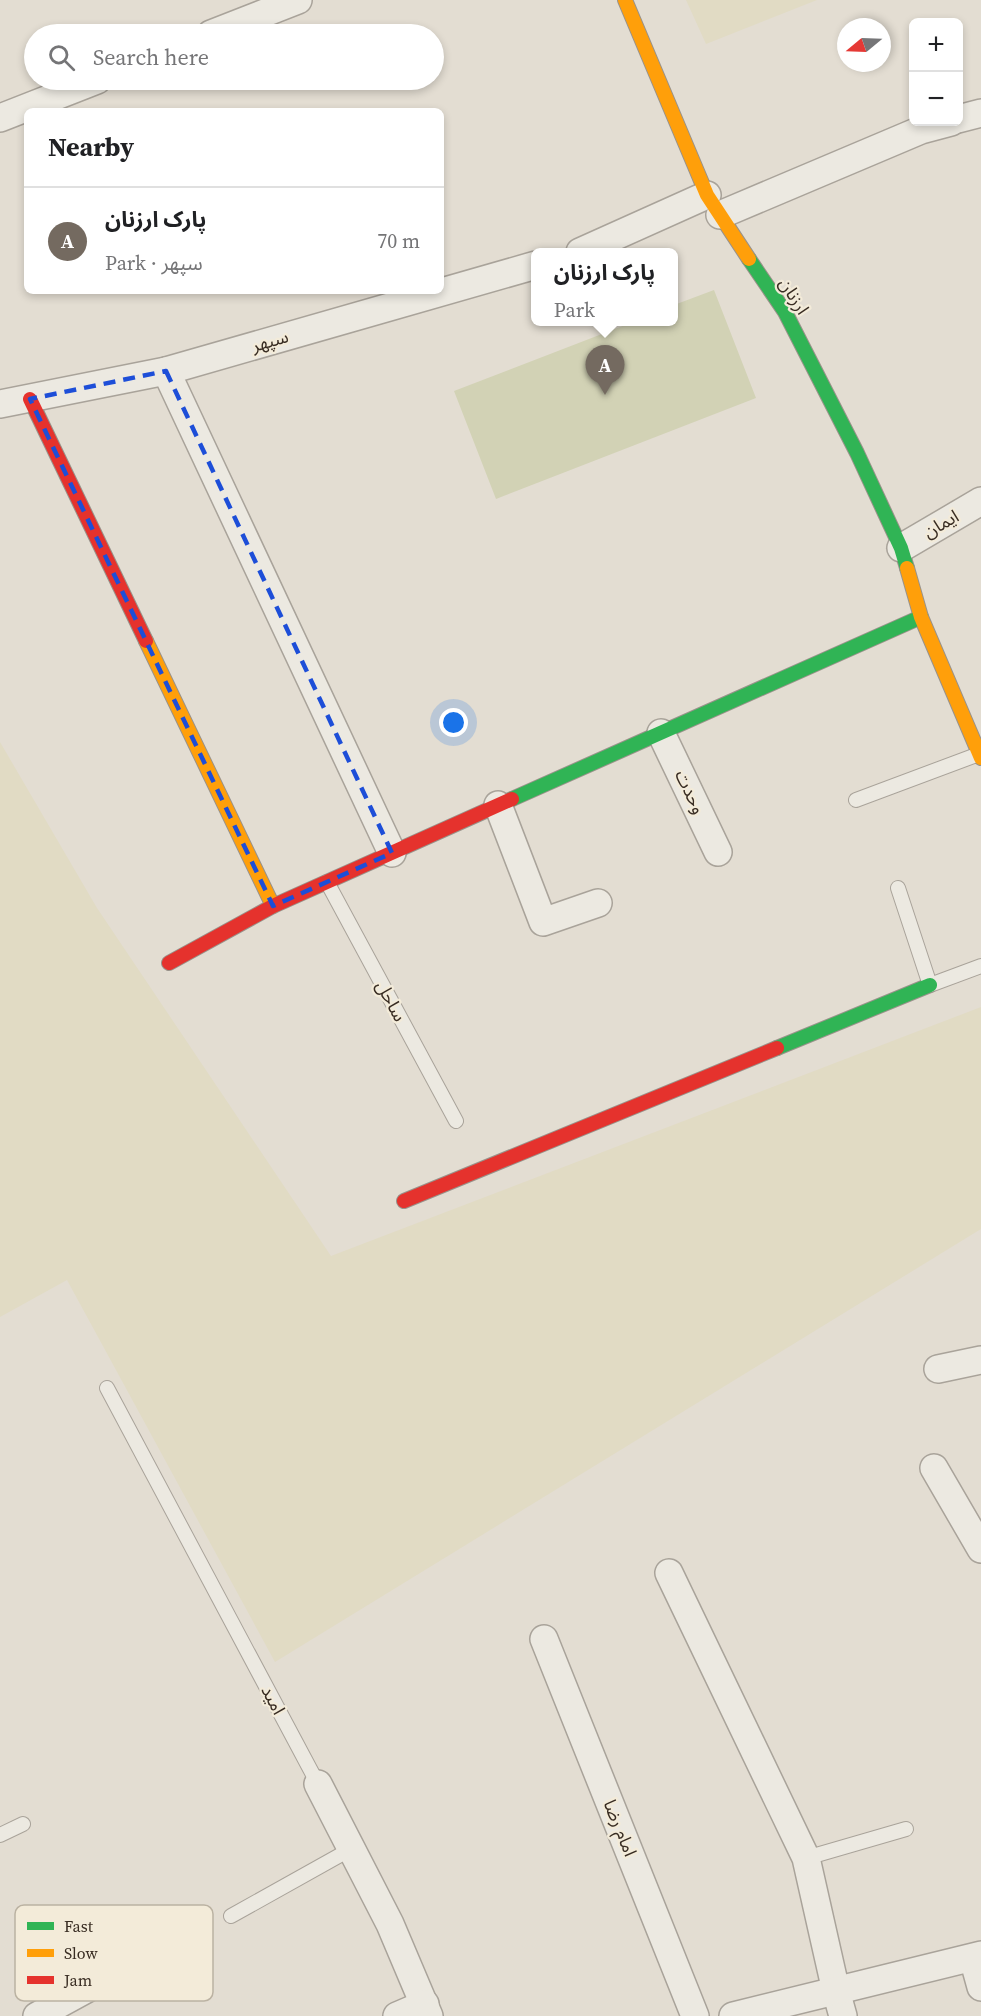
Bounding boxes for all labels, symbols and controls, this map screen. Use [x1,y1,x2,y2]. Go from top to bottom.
north arrow [837,18,891,72]
map controls [909,18,963,126]
button: + [909,18,963,72]
search box [24,24,444,90]
icon: search [45,41,78,74]
text: Search here [93,42,209,72]
button: − [909,72,963,126]
text: Nearby [48,129,134,165]
text: پارک ارزنان [105,204,206,234]
text: A [61,227,74,255]
text: 70 m [377,227,420,255]
popup [531,248,678,326]
text: Park · سپهر [105,249,203,277]
text: پارک ارزنان [554,257,655,287]
street label: ارزنان [773,272,815,319]
text: Park [554,296,595,324]
street label: سپهر [248,323,291,358]
pin: A [586,346,624,395]
street label: ایمان [918,503,963,544]
your location [439,708,468,737]
street label: وحدت [669,766,712,818]
street label: ساحل [370,976,413,1026]
street label: امید [255,1681,292,1719]
street label: امام رضا [596,1796,643,1861]
legend [15,1905,213,2001]
text: Fast [64,1915,94,1937]
text: Slow [64,1942,99,1964]
text: Jam [63,1969,92,1991]

